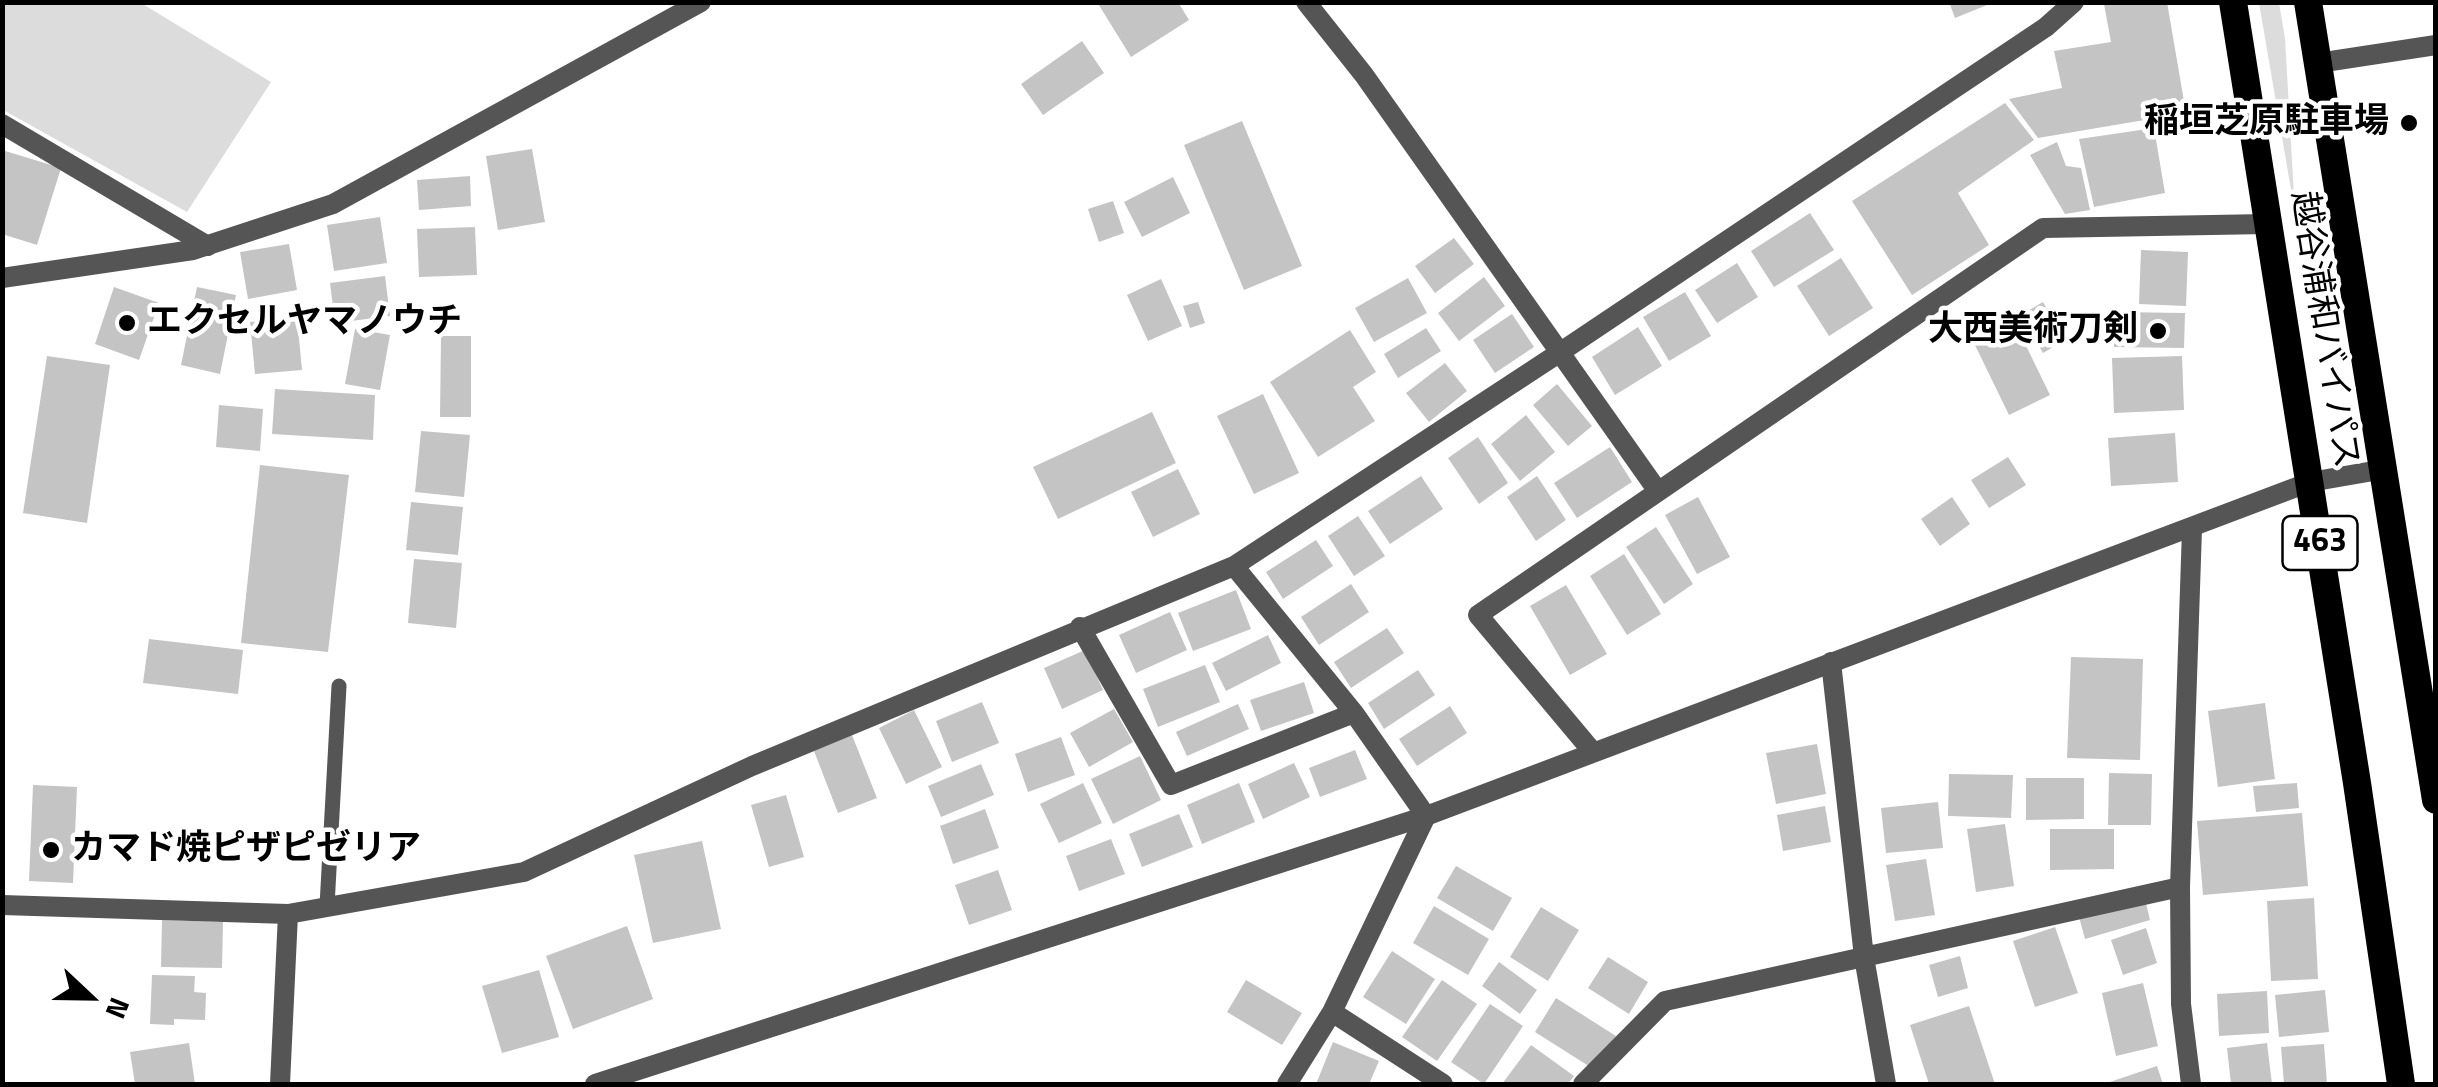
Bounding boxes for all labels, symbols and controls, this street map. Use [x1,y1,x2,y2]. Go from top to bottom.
place label: 稲垣芝原駐車場 [2144,102,2389,144]
marker: 稲垣芝原駐車場 [2398,112,2420,134]
street label: 越谷浦和バイパス [2280,188,2366,472]
place label: エクセルヤマノウチ [147,302,462,344]
place label: 大西美術刀剣 [1928,310,2138,352]
marker: エクセルヤマノウチ [116,312,138,334]
marker: 大西美術刀剣 [2147,320,2169,342]
road number: 463 [2282,516,2358,570]
place label: カマド焼ピザピゼリア [71,829,421,871]
marker: カマド焼ピザピゼリア [40,839,62,861]
north arrow [40,947,140,1047]
text: N [95,991,142,1025]

